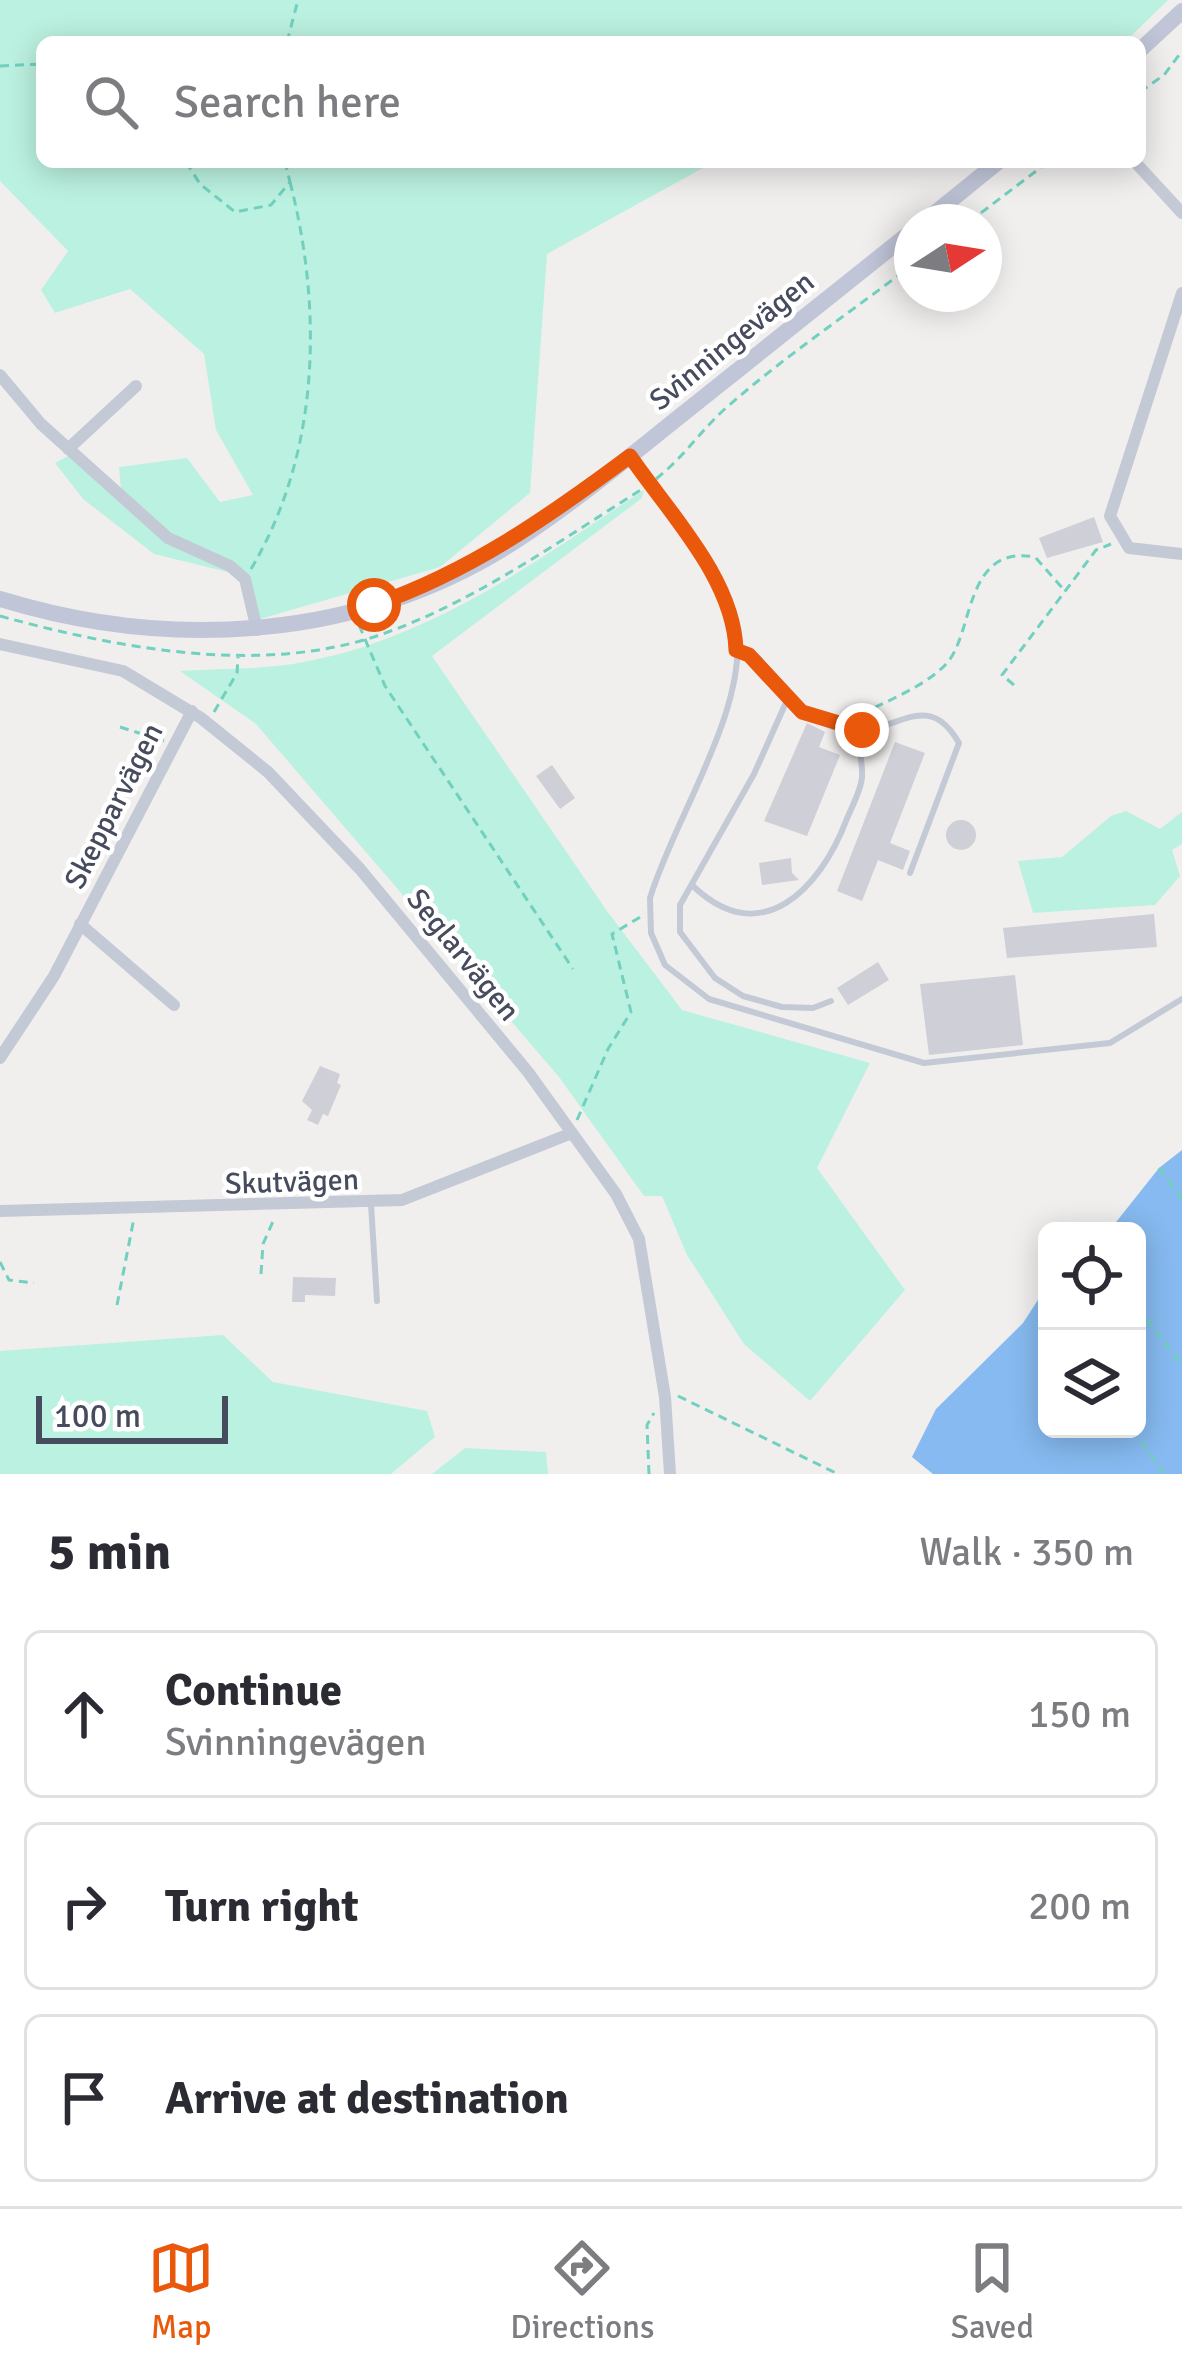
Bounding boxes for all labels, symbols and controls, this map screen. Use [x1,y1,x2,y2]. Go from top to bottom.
search box [36,36,1146,168]
icon: search [78,69,144,135]
text: Search here [174,75,401,130]
north arrow [894,204,1002,312]
street label: Svinningevägen [642,263,822,419]
route start [347,578,401,632]
route end [835,703,889,757]
street label: Skepparvägen [56,717,172,895]
street label: Seglarvägen [398,881,528,1029]
street label: Skutvägen [224,1161,360,1203]
map controls [1038,1222,1146,1438]
button: locate [1038,1222,1146,1330]
button: layers [1038,1330,1146,1438]
scale bar [36,1390,228,1443]
text: 100 m [54,1396,141,1437]
text: 5 min [48,1521,171,1584]
text: Walk · 350 m [920,1528,1134,1576]
text: Continue [165,1663,342,1718]
icon: ahead [51,1681,117,1747]
text: 150 m [1028,1690,1131,1738]
text: Svinningevägen [165,1718,426,1766]
icon: right [51,1873,117,1939]
text: Turn right [165,1879,359,1934]
text: 200 m [1028,1882,1131,1930]
icon: arrive [51,2065,117,2131]
text: Arrive at destination [165,2071,569,2126]
tab: Map [148,2235,214,2348]
tab: Directions [510,2235,655,2348]
tab: Saved [951,2235,1034,2348]

